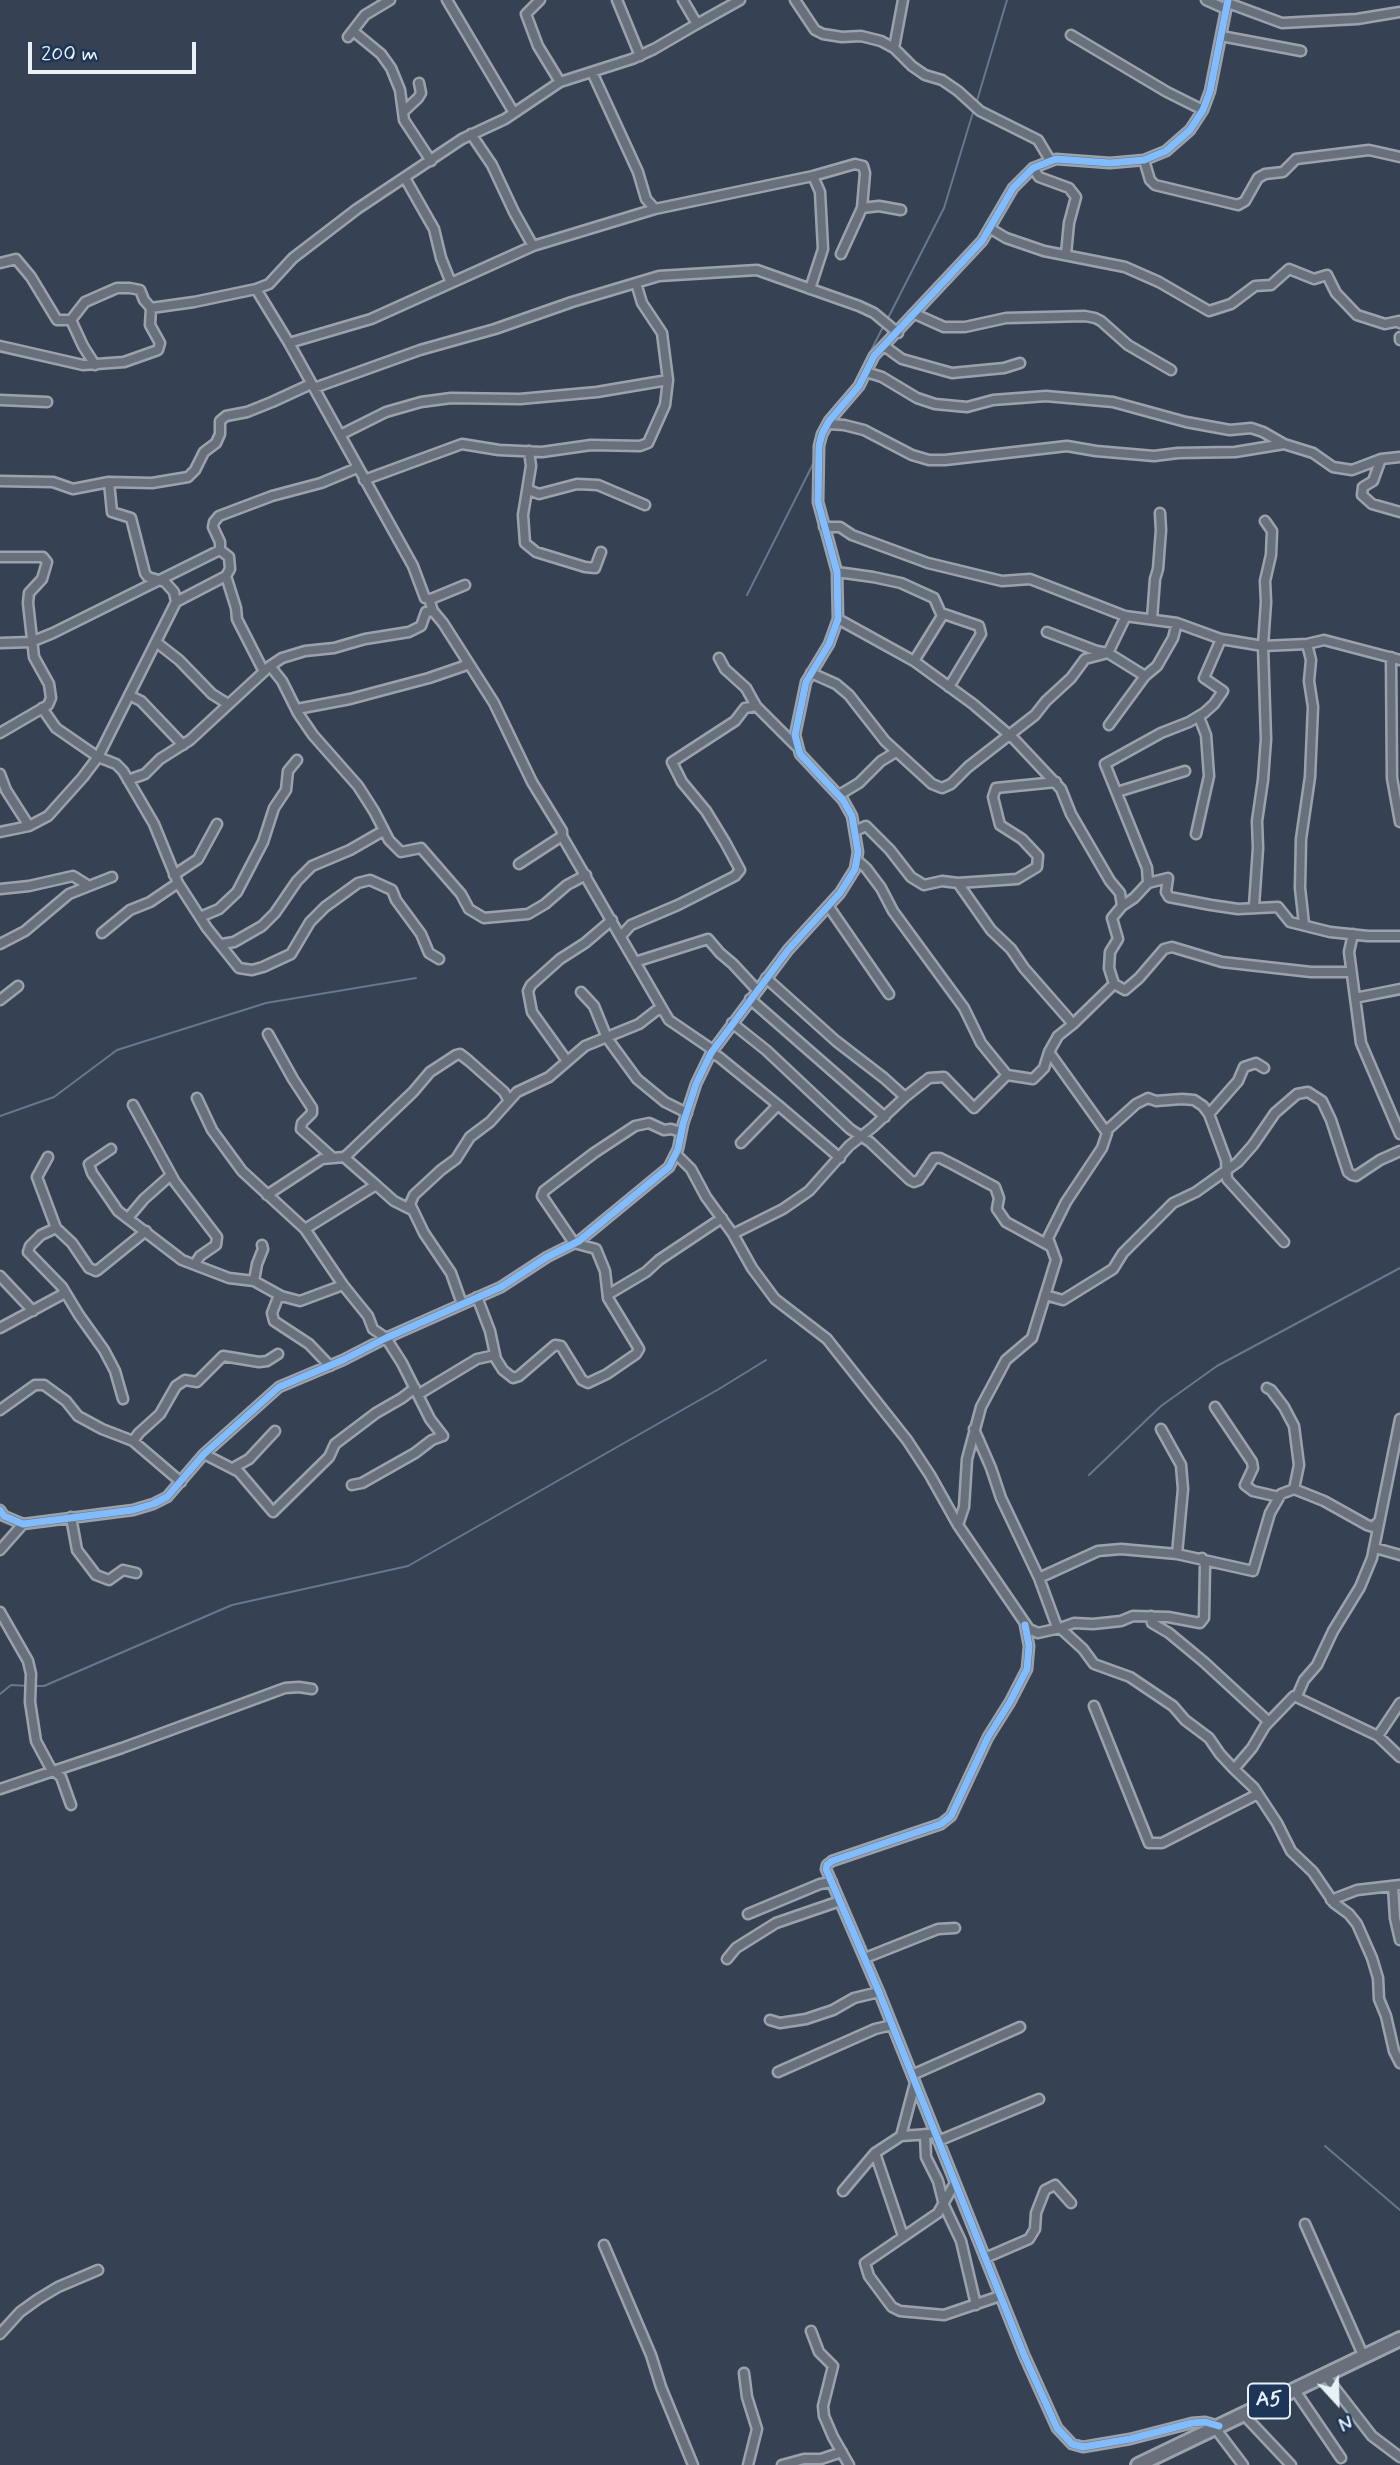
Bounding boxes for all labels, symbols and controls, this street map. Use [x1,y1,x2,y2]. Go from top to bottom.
scale bar [32,28,200,72]
text: 200 m [41,40,98,68]
north arrow [1302,2367,1372,2437]
road number: A5 [1248,2384,1290,2418]
text: N [1335,2408,1356,2436]

